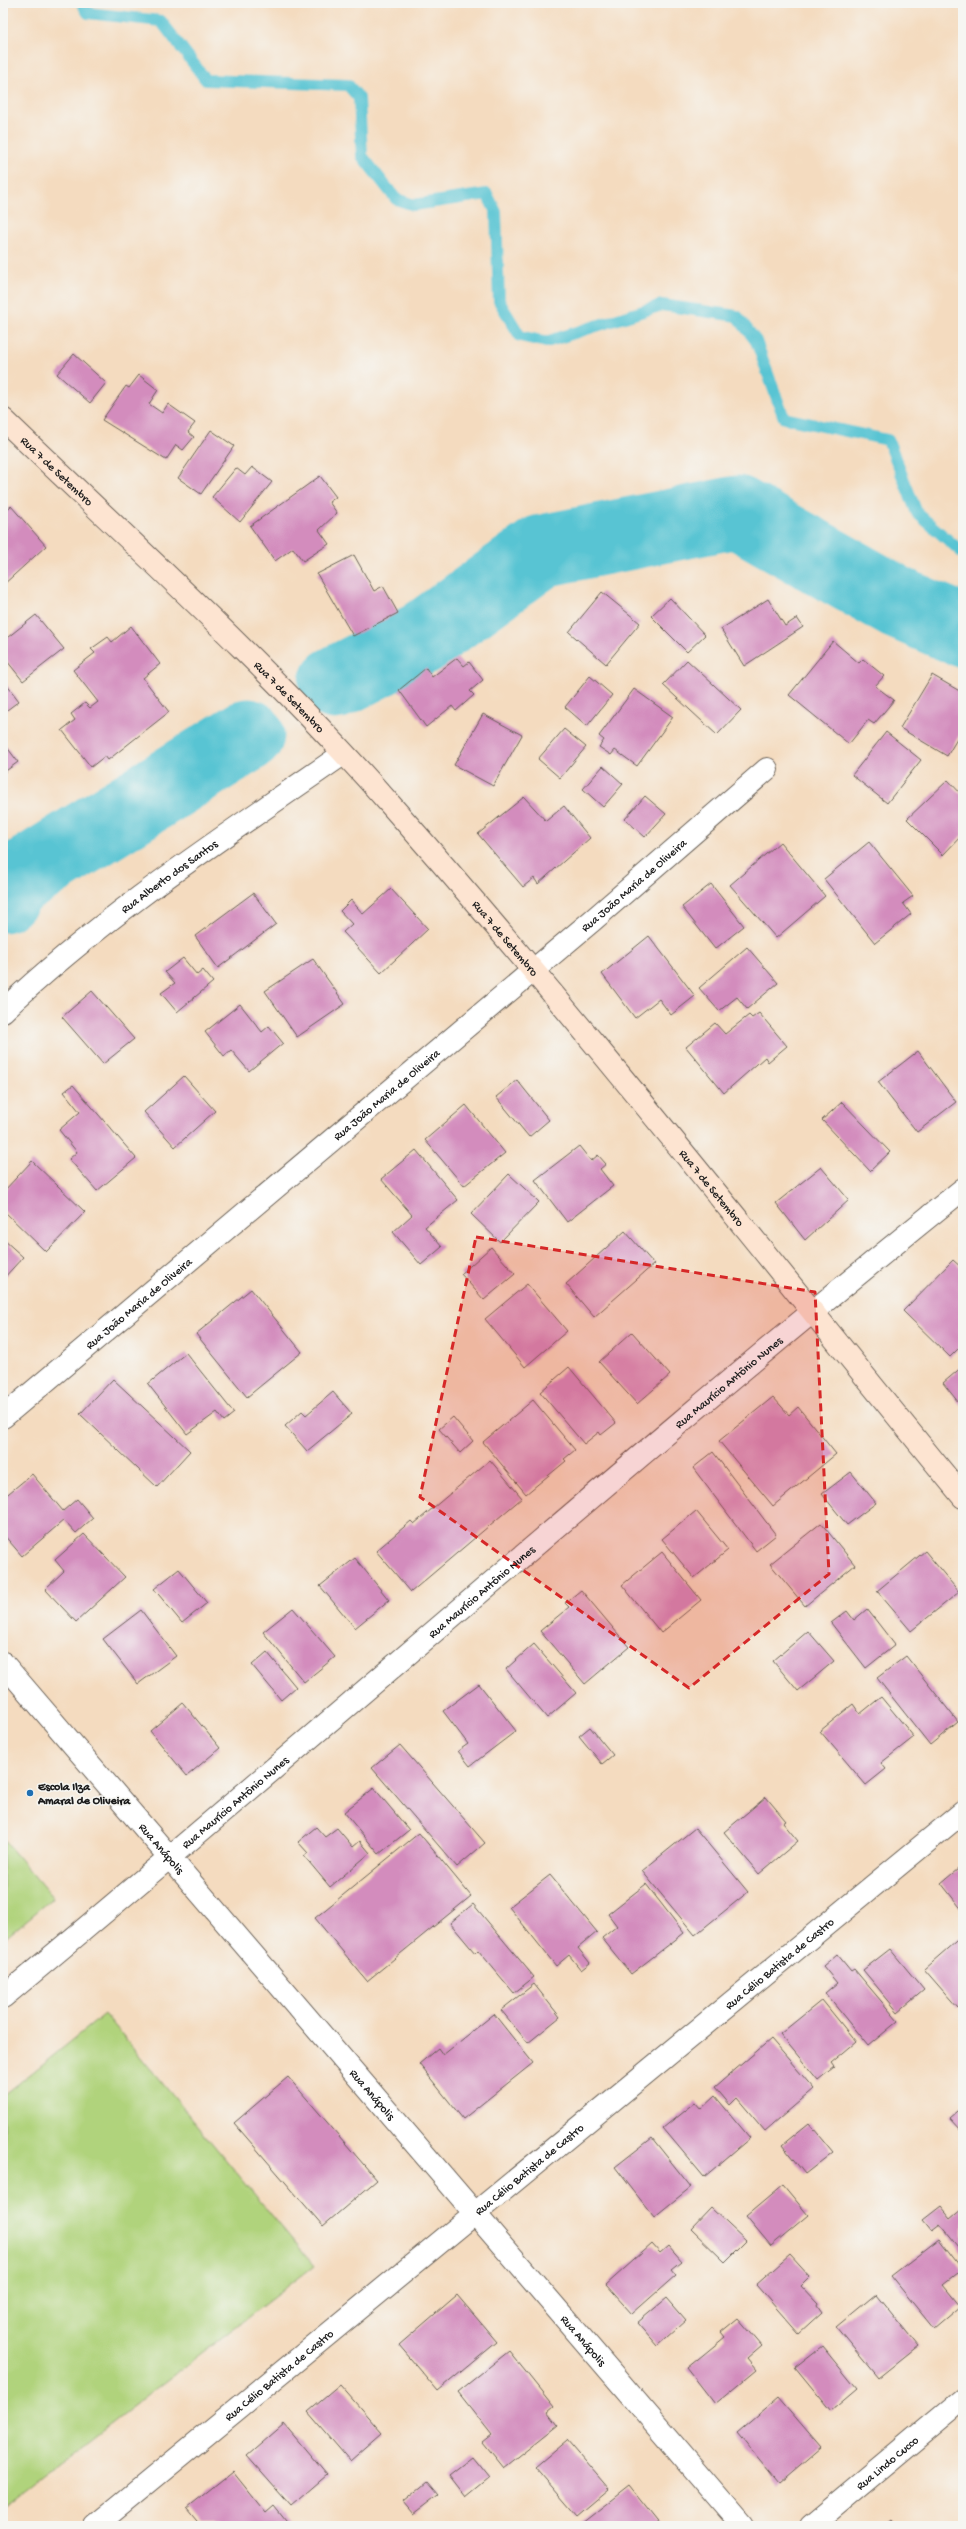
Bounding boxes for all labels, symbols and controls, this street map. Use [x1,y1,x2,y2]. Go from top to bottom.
street label: Rua 7 de Setembro [17,434,95,510]
street label: Rua 7 de Setembro [250,659,326,737]
street label: Rua João Maria de Oliveira [579,837,691,936]
street label: Rua Alberto dos Santos [119,838,222,918]
street label: Rua 7 de Setembro [468,899,540,980]
street label: Rua João Maria de Oliveira [331,1047,444,1145]
street label: Rua 7 de Setembro [675,1148,746,1230]
street label: Rua João Maria de Oliveira [84,1256,196,1353]
street label: Rua Maurício Antônio Nunes [673,1334,787,1432]
street label: Rua Maurício Antônio Nunes [426,1543,539,1642]
street label: Rua Maurício Antônio Nunes [180,1754,293,1853]
place label: Escola Ilza Amaral de Oliveira [37,1781,132,1809]
marker: Escola Ilza Amaral de Oliveira [25,1788,35,1798]
street label: Rua Anápolis [135,1821,186,1878]
street label: Rua Célio Batista de Castro [723,1916,838,2014]
street label: Rua Anápolis [345,2067,397,2124]
street label: Rua Célio Batista de Castro [473,2122,588,2219]
street label: Rua Anápolis [556,2313,608,2370]
street label: Rua Célio Batista de Castro [223,2328,337,2425]
street label: Rua Lindo Cucco [854,2434,922,2494]

